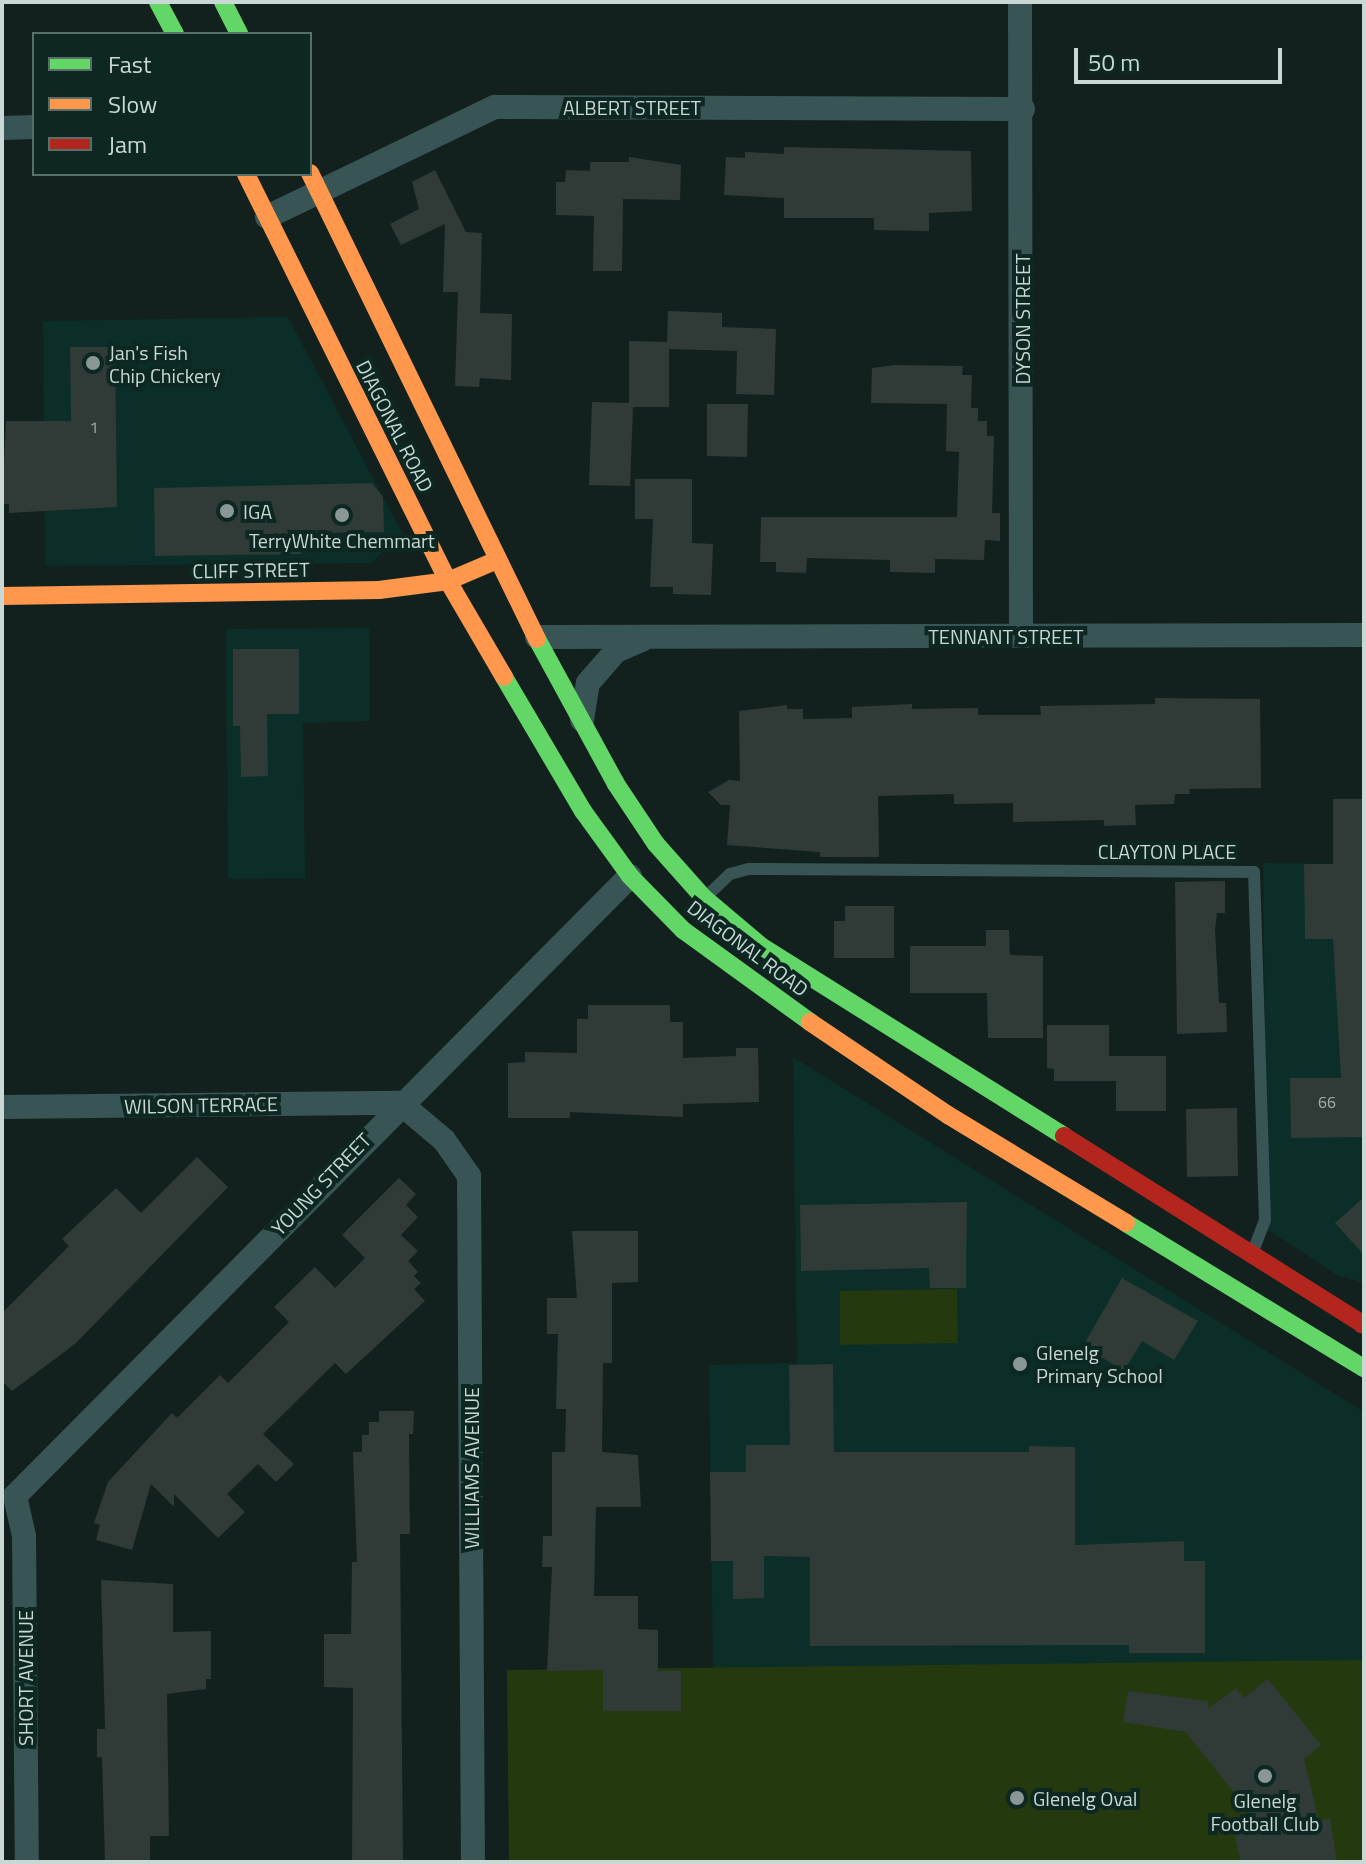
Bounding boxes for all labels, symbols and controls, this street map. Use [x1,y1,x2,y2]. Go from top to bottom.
legend [32,32,312,176]
scale bar [1078,32,1286,82]
text: 50 m [1088,44,1140,80]
text: Fast [108,46,151,82]
text: Slow [108,86,157,122]
street label: ALBERT STREET [563,95,701,119]
text: Jam [108,126,147,162]
street label: DYSON STREET [1010,254,1034,384]
place label: Jan's Fish Chip Chickery [109,340,221,387]
marker: Jan's Fish Chip Chickery [84,354,102,372]
street label: DIAGONAL ROAD [351,356,439,496]
house number: 1 [90,417,98,437]
place label: IGA [243,499,272,523]
marker: IGA [218,502,236,520]
marker: TerryWhite Chemmart [333,506,351,524]
place label: TerryWhite Chemmart [249,528,435,552]
street label: CLIFF STREET [192,557,310,583]
street label: TENNANT STREET [928,624,1084,648]
street label: CLAYTON PLACE [1098,839,1236,863]
street label: DIAGONAL ROAD [683,895,813,1001]
street label: WILSON TERRACE [124,1092,278,1118]
house number: 66 [1318,1092,1336,1112]
street label: YOUNG STREET [266,1128,376,1240]
place label: Glenelg Primary School [1036,1340,1163,1387]
marker: Glenelg Primary School [1011,1355,1029,1373]
street label: WILLIAMS AVENUE [459,1387,483,1549]
street label: SHORT AVENUE [13,1610,37,1746]
marker: Glenelg Football Club [1256,1767,1274,1785]
place label: Glenelg Oval [1033,1786,1137,1810]
place label: Glenelg Football Club [1210,1788,1320,1835]
marker: Glenelg Oval [1008,1789,1026,1807]

